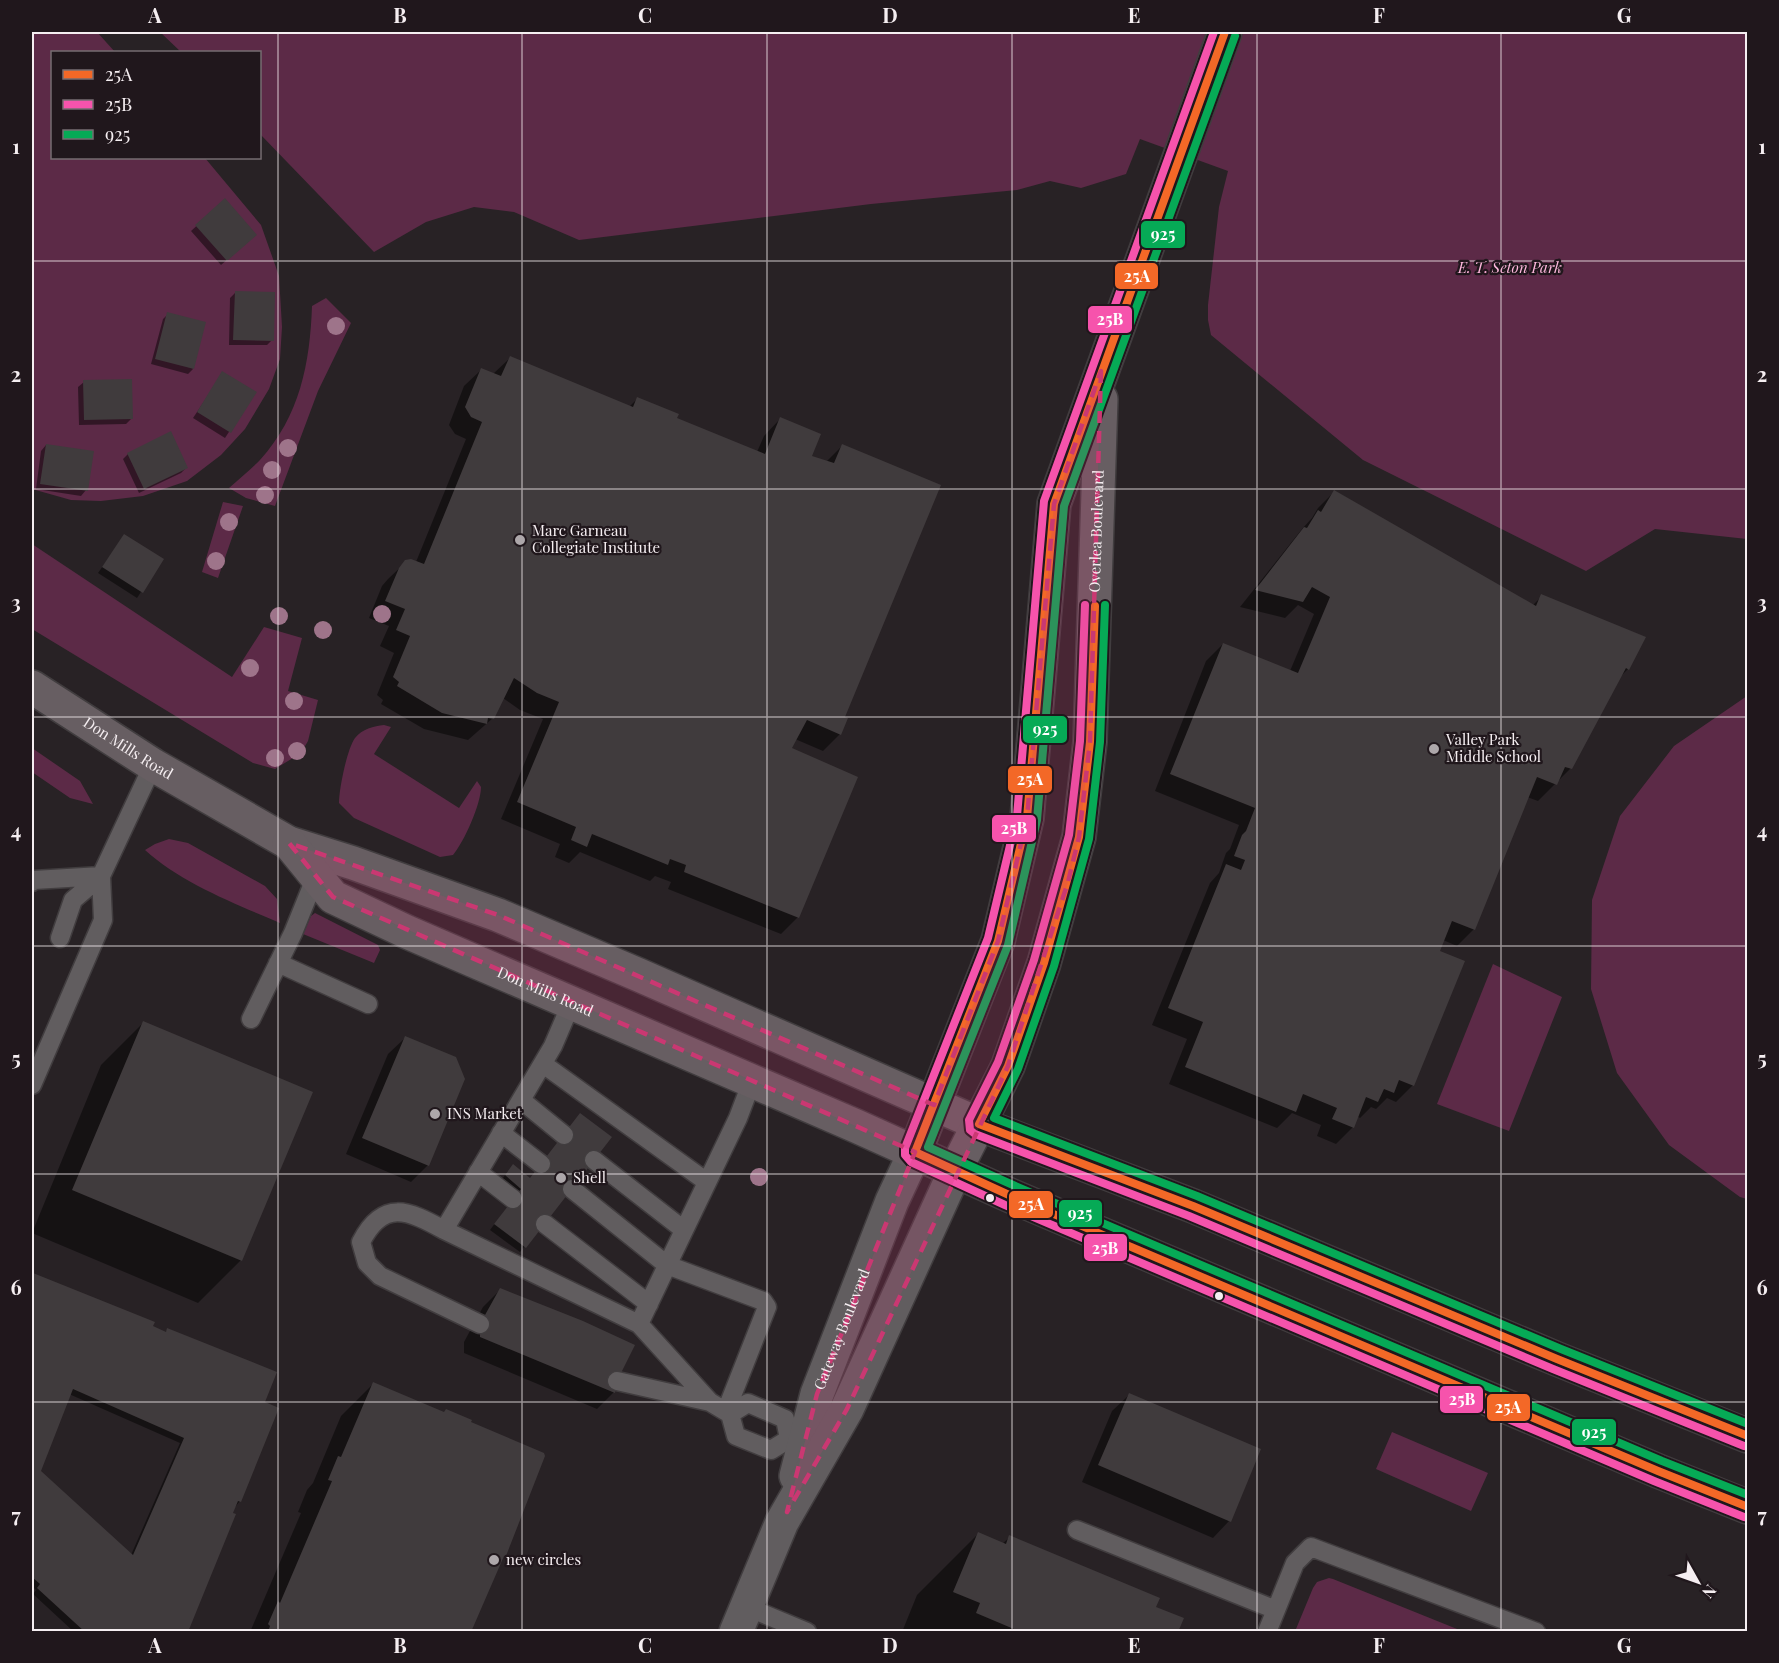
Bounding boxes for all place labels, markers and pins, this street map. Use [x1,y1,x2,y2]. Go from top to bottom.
place label: Marc Garneau Collegiate Institute [532,520,660,557]
marker: Marc Garneau Collegiate Institute [513,533,527,547]
place label: Valley Park Middle School [1445,729,1541,766]
marker: Valley Park Middle School [1427,742,1441,756]
place label: INS Market [447,1103,523,1123]
marker: INS Market [428,1107,442,1121]
place label: Shell [573,1167,606,1187]
marker: Shell [554,1171,568,1185]
unlabelled marker [984,1192,996,1204]
unlabelled marker [1213,1290,1225,1302]
place label: new circles [506,1549,581,1569]
marker: new circles [487,1553,501,1567]

